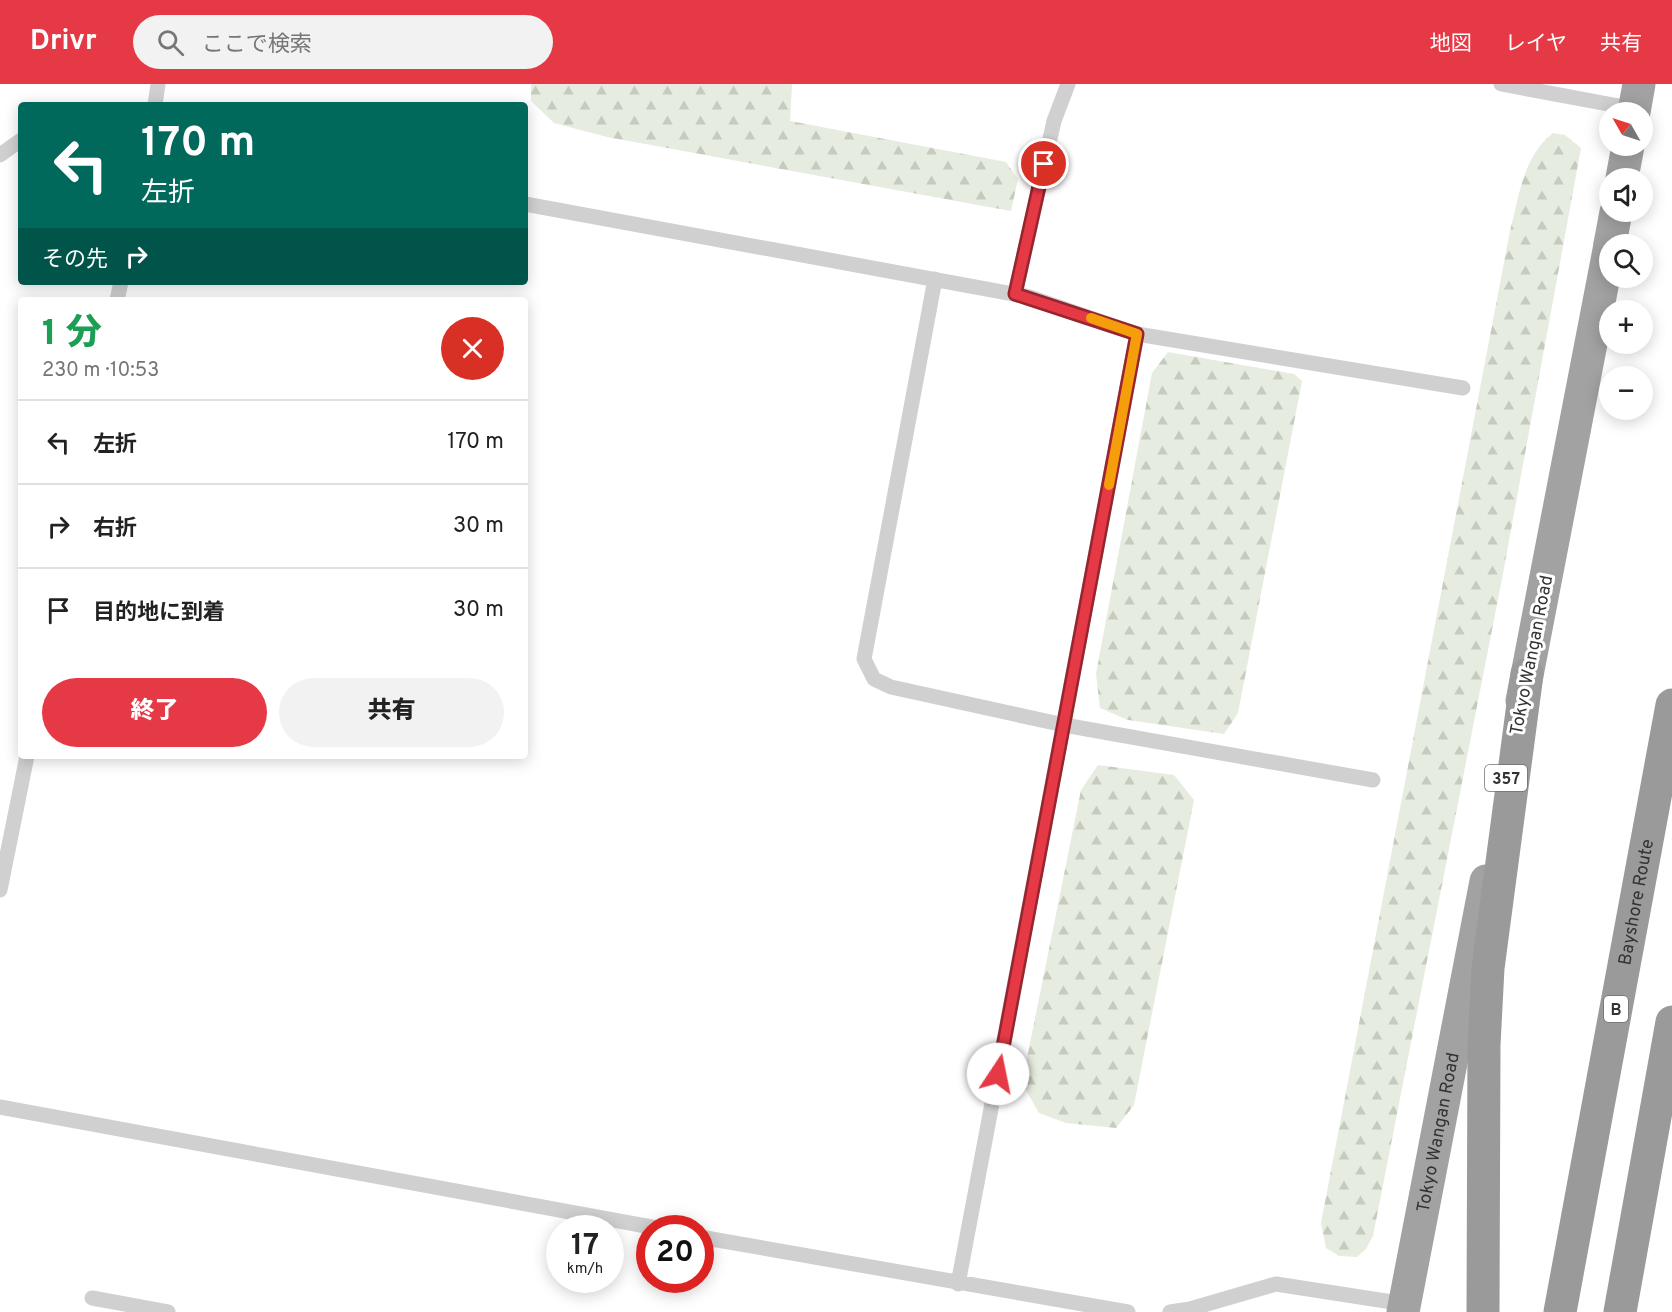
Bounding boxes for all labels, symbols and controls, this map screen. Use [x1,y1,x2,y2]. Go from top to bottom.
search box [133,15,553,69]
text: Drivr [30,24,97,60]
icon: search [154,26,187,59]
text: 地図 [1430,31,1472,58]
text: レイヤ [1505,31,1567,58]
text: 共有 [1600,31,1642,58]
text: ここで検索 [202,32,312,59]
north arrow [1599,102,1653,156]
map controls [1599,102,1653,420]
text: 170 m [141,118,255,171]
icon: left [42,126,120,204]
pin [1018,138,1069,189]
icon: arrive [1027,147,1060,180]
button: sound [1599,168,1653,222]
text: 左折 [141,177,195,211]
button: search [1599,234,1653,288]
icon: right [120,240,153,273]
text: その先 [42,247,108,274]
button: + [1599,300,1653,354]
text: 1 分 [42,312,102,358]
button: close [441,317,504,380]
text: 230 m · 10:53 [42,358,159,384]
button: − [1599,366,1653,420]
icon: left [42,426,75,459]
text: 170 m [447,429,504,456]
text: 左折 [93,432,137,459]
icon: right [42,510,75,543]
text: 30 m [453,513,504,540]
text: 右折 [93,516,137,543]
street label: Tokyo Wangan Road [1506,573,1559,737]
icon: arrive [42,594,75,627]
text: 30 m [453,597,504,624]
text: 目的地に到着 [93,600,225,627]
button: 終了 [42,678,267,747]
button: 共有 [279,678,504,747]
road number: 357 [1485,765,1527,791]
street label: Bayshore Route [1614,837,1660,967]
road number: B [1604,996,1628,1022]
position arrow [966,1042,1030,1106]
street label: Tokyo Wangan Road [1412,1051,1466,1214]
speed limit sign: 20 [636,1215,714,1293]
text: 17 [571,1228,599,1265]
text: km/h [567,1260,603,1279]

